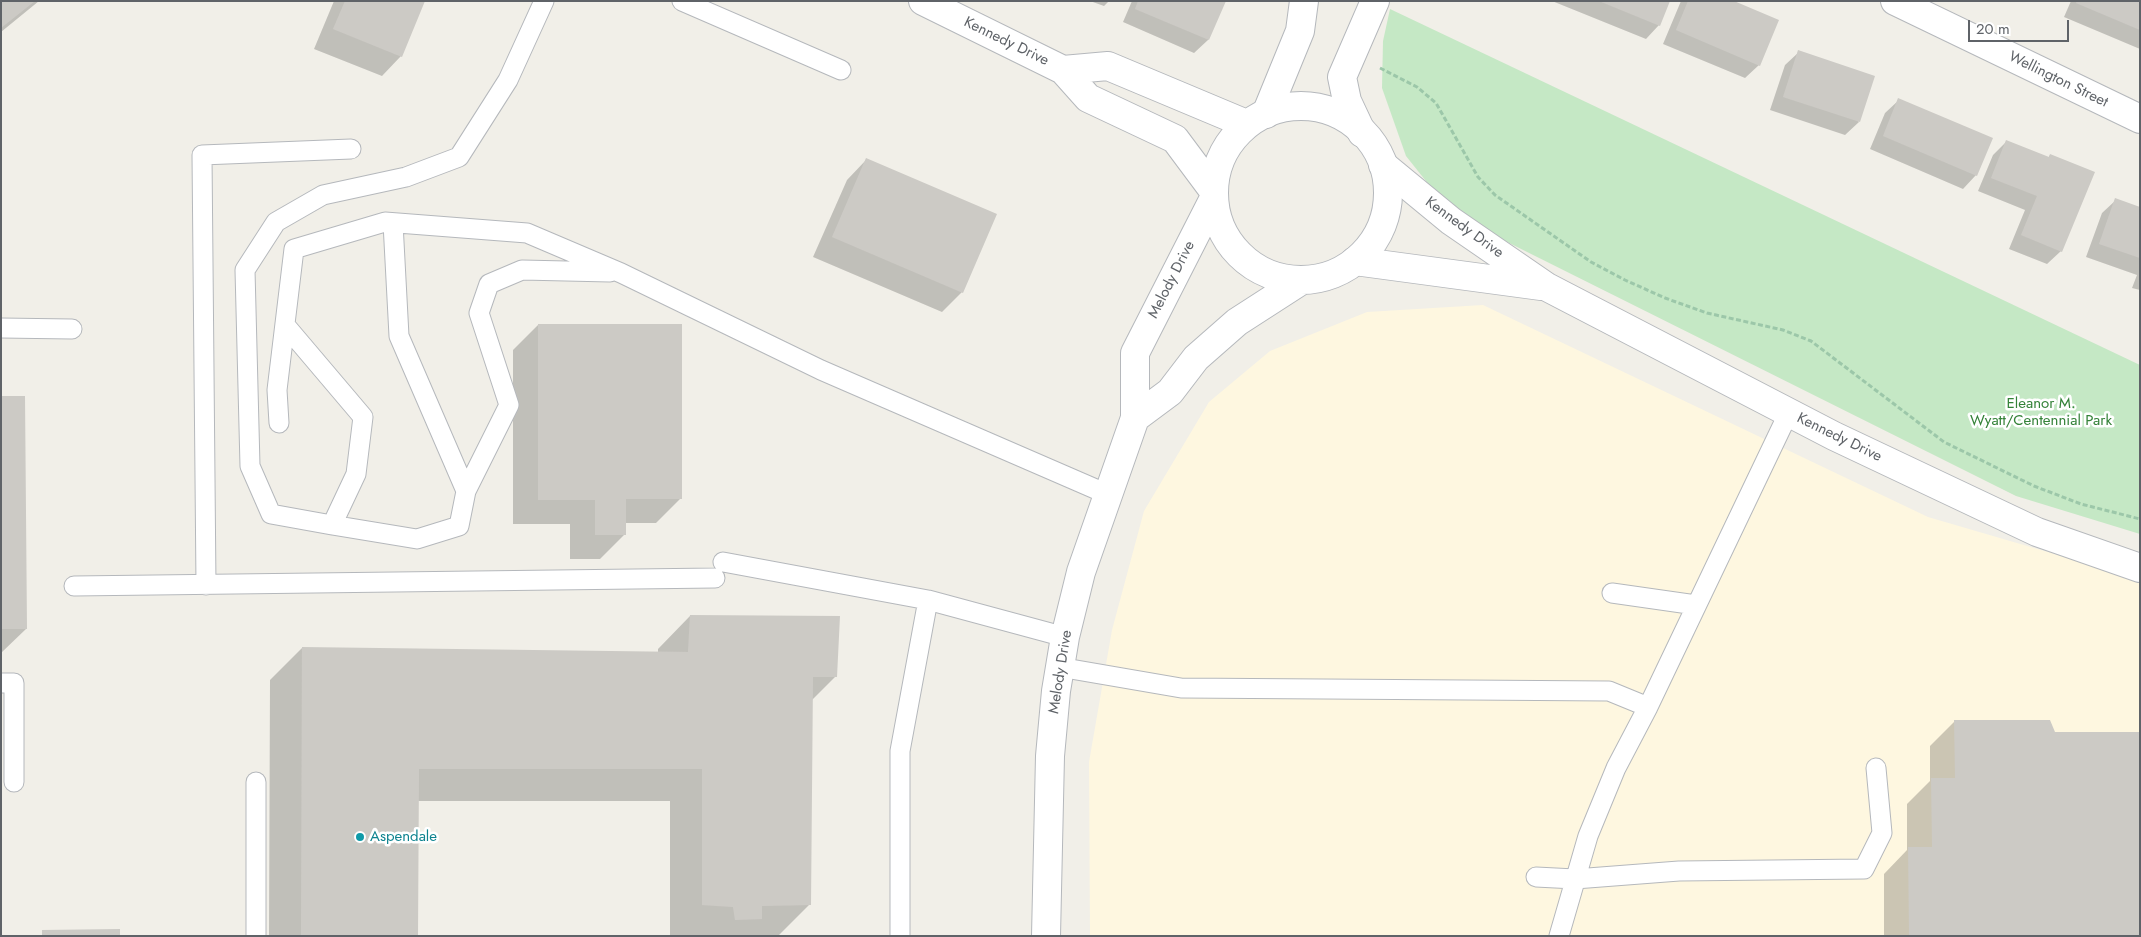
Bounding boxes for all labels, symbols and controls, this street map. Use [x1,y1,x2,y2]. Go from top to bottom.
scale bar [1971,10,2072,42]
street label: Kennedy Drive [961,14,1051,70]
text: 20 m [1976,18,2010,40]
street label: Wellington Street [2005,48,2111,112]
street label: Kennedy Drive [1421,194,1507,262]
street label: Melody Drive [1145,238,1199,322]
park label: Eleanor M. Wyatt/Centennial Park [1970,395,2112,430]
street label: Kennedy Drive [1794,410,1884,466]
street label: Melody Drive [1046,629,1076,715]
place label: Aspendale [370,828,437,846]
marker: Aspendale [354,831,366,843]

